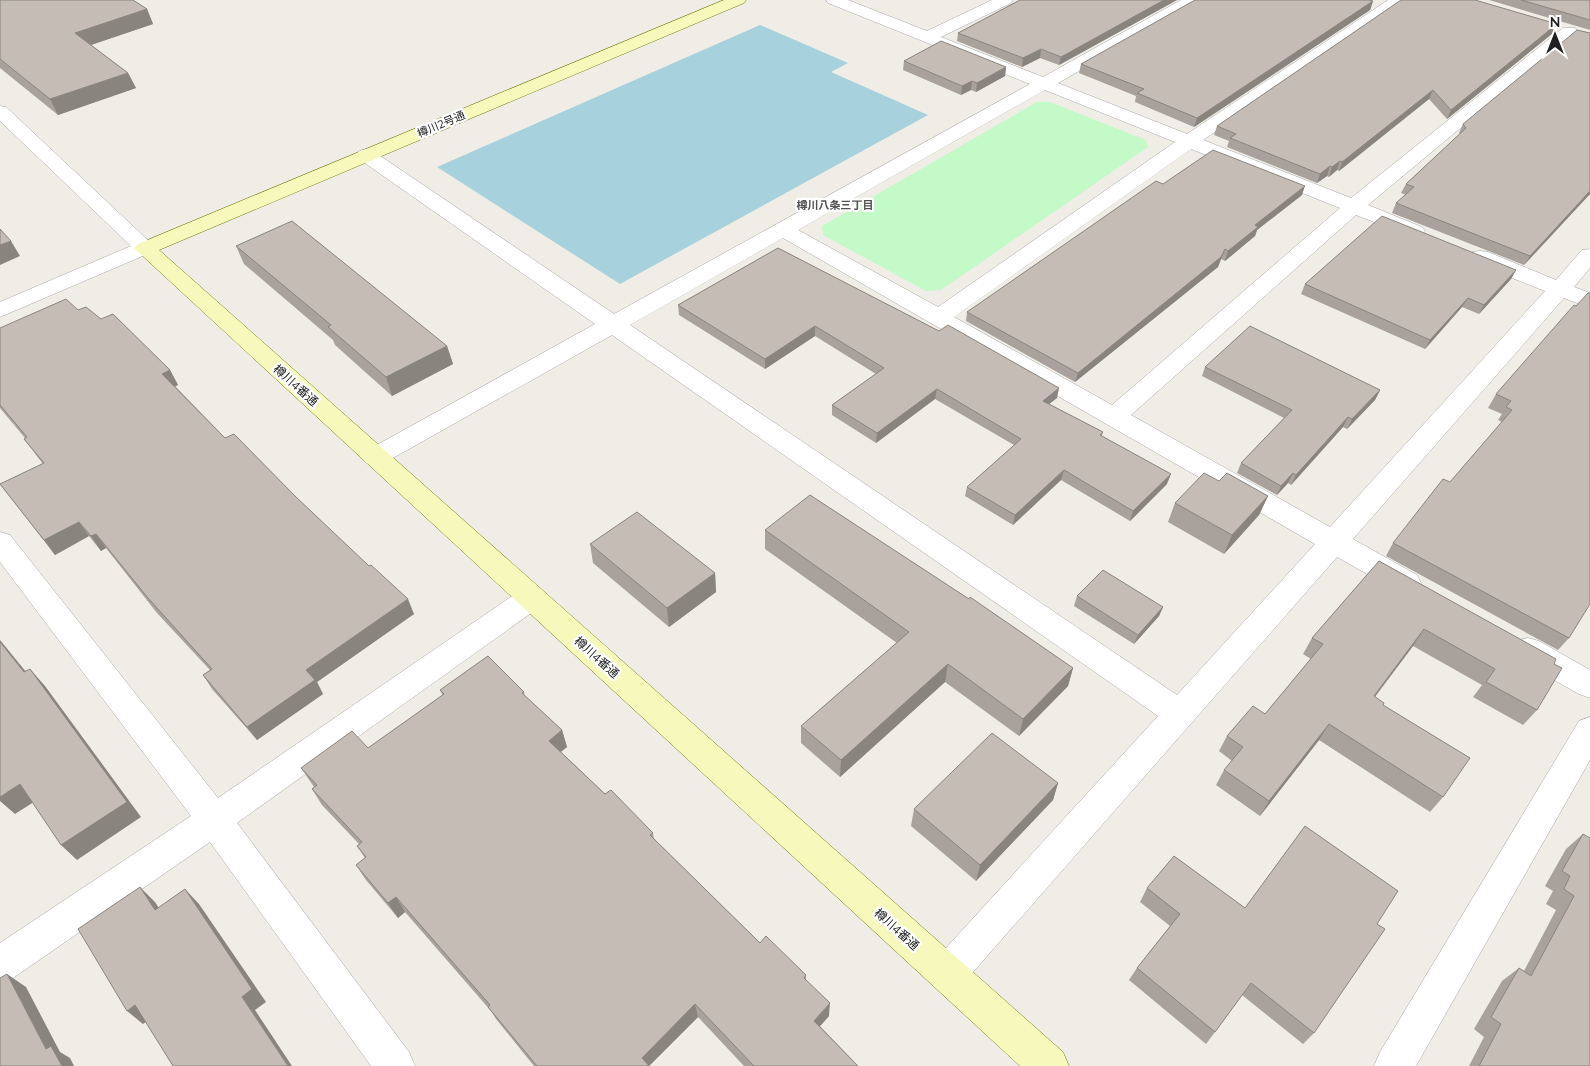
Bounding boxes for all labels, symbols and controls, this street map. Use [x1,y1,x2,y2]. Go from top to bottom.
north arrow [1530,10,1580,60]
text: N [1550,13,1560,31]
street label: 樽川2号通 [415,108,467,140]
district label: 樽川八条三丁目 [797,198,874,212]
street label: 樽川4番通 [270,361,322,409]
street label: 樽川4番通 [571,633,623,681]
street label: 樽川4番通 [871,905,923,953]

